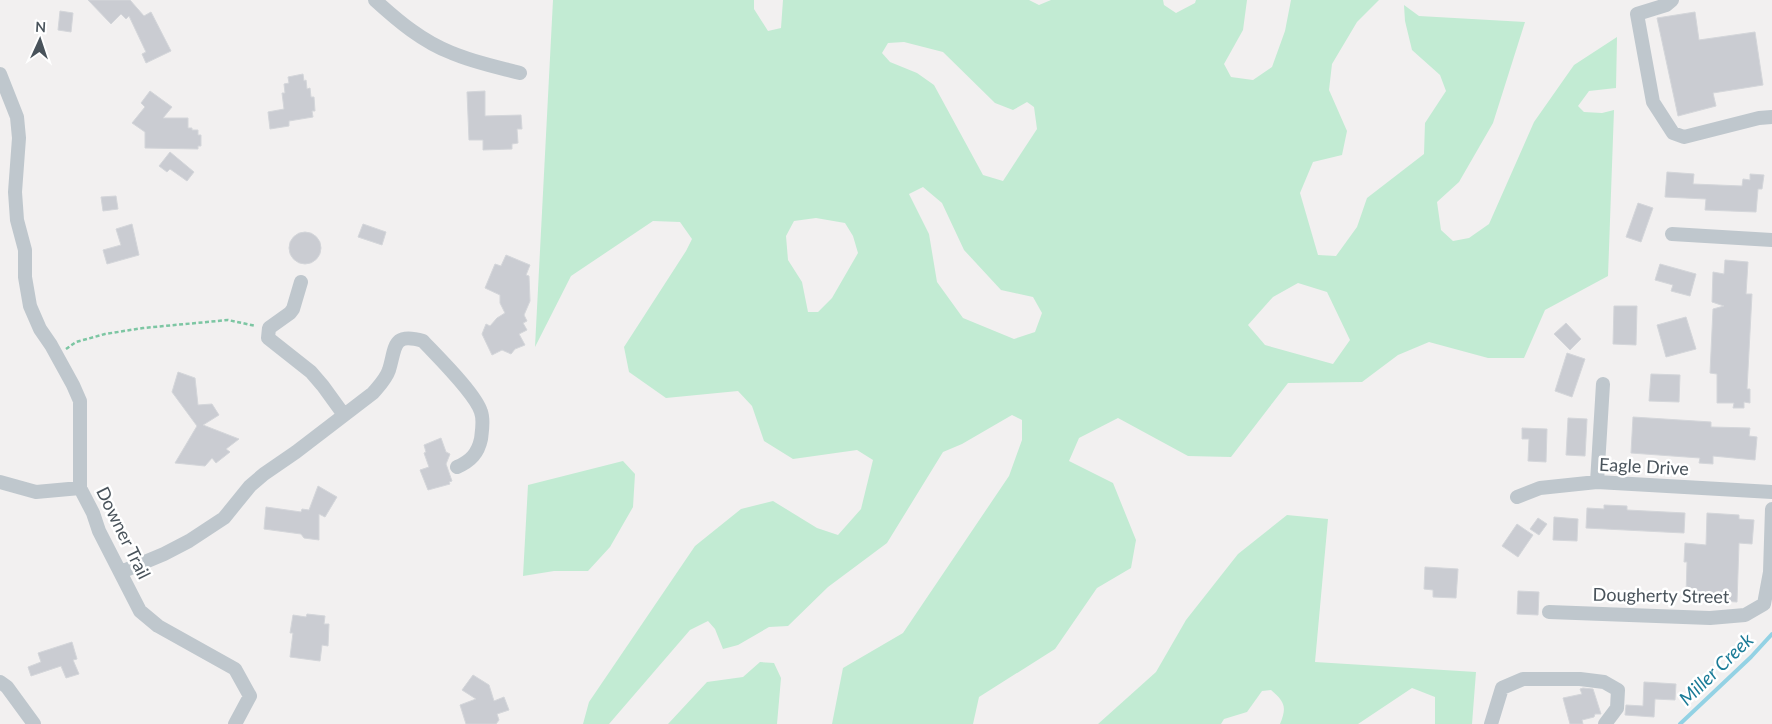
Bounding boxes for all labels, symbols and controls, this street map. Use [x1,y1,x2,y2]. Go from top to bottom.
north arrow [15,15,65,65]
text: N [35,18,47,35]
street label: Eagle Drive [1599,453,1690,479]
street label: Downer Trail [92,483,156,582]
street label: Dougherty Street [1593,583,1730,607]
water label: Miller Creek [1674,627,1758,710]

